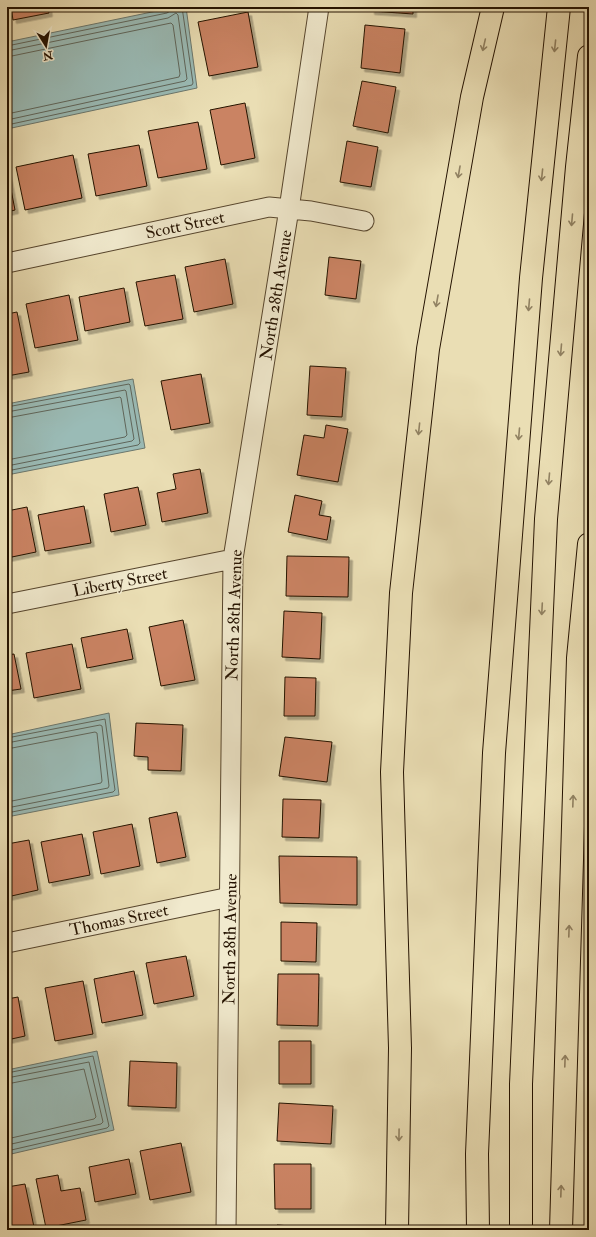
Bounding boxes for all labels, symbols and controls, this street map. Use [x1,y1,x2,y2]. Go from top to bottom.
north arrow [26,26,66,66]
one-way arrow [480,38,487,51]
one-way arrow [551,39,559,52]
text: N [41,48,55,63]
one-way arrow [455,166,463,179]
one-way arrow [538,168,546,181]
street label: Scott Street [144,206,227,244]
one-way arrow [568,213,576,226]
street label: North 28th Avenue [255,229,297,361]
one-way arrow [433,294,441,307]
one-way arrow [526,298,533,311]
one-way arrow [557,343,564,356]
one-way arrow [416,422,423,435]
one-way arrow [516,427,523,440]
one-way arrow [546,472,553,485]
street label: North 28th Avenue [221,549,247,681]
street label: Liberty Street [71,562,170,602]
one-way arrow [538,602,545,615]
one-way arrow [569,795,577,808]
street label: North 28th Avenue [218,873,242,1005]
street label: Thomas Street [68,899,171,941]
one-way arrow [565,925,573,938]
one-way arrow [561,1055,569,1068]
one-way arrow [395,1128,403,1141]
one-way arrow [557,1185,565,1198]

